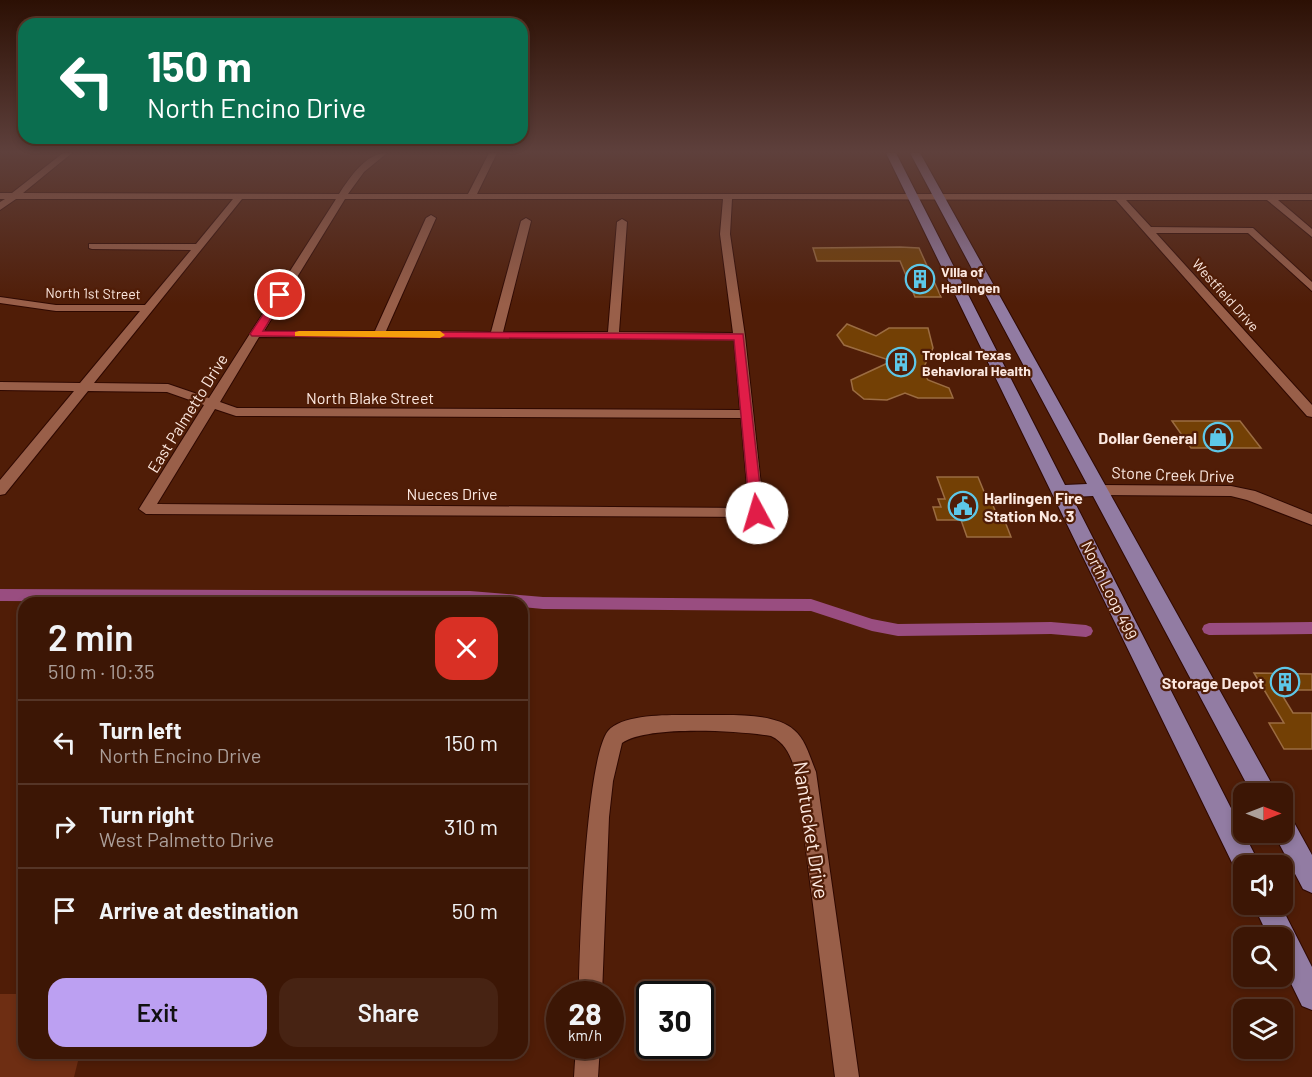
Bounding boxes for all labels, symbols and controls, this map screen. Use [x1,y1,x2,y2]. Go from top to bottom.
text: 150 m [147,40,252,90]
icon: left [48,42,126,120]
text: North Encino Drive [147,91,366,123]
street label: Westfield Drive [1189,255,1263,335]
building icon: Villa of Harlingen [904,263,936,295]
place label: Villa of Harlingen [941,263,1000,296]
pin [254,269,305,320]
icon: arrive [263,278,296,311]
street label: North 1st Street [45,284,141,302]
building icon: Tropical Texas Behavioral Health [885,346,917,378]
place label: Tropical Texas Behavioral Health [922,346,1031,379]
street label: East Palmetto Drive [143,350,231,476]
street label: North Blake Street [306,388,434,407]
shop icon: Dollar General [1202,421,1234,453]
place label: Dollar General [1098,428,1197,447]
street label: Stone Creek Drive [1111,462,1235,486]
position arrow [725,481,789,545]
street label: Nueces Drive [406,484,498,503]
place label: Harlingen Fire Station No. 3 [984,488,1083,525]
public building icon: Harlingen Fire Station No. 3 [947,490,979,522]
street label: North Loop 499 [1078,538,1142,642]
text: 2 min [48,615,134,658]
button: close [435,617,498,680]
text: 510 m · 10:35 [48,659,154,683]
building icon: Storage Depot [1269,666,1301,698]
place label: Storage Depot [1162,673,1264,692]
text: Turn left [99,717,182,743]
icon: left [48,726,81,759]
text: 150 m [444,729,498,755]
text: North Encino Drive [99,743,261,767]
street label: Nantucket Drive [789,760,835,900]
north arrow [1233,783,1293,843]
map controls [1233,783,1293,1059]
text: Turn right [99,801,194,827]
icon: right [48,810,81,843]
text: 310 m [444,813,498,839]
text: West Palmetto Drive [99,827,274,851]
button: sound [1233,855,1293,915]
icon: arrive [48,894,81,927]
text: Arrive at destination [99,897,298,923]
text: 50 m [452,897,498,923]
button: search [1233,927,1293,987]
button: Exit [48,978,267,1047]
button: Share [279,978,498,1047]
speed limit sign: 30 [636,981,714,1059]
text: 28 [568,995,602,1031]
button: layers [1233,999,1293,1059]
text: km/h [568,1026,602,1044]

